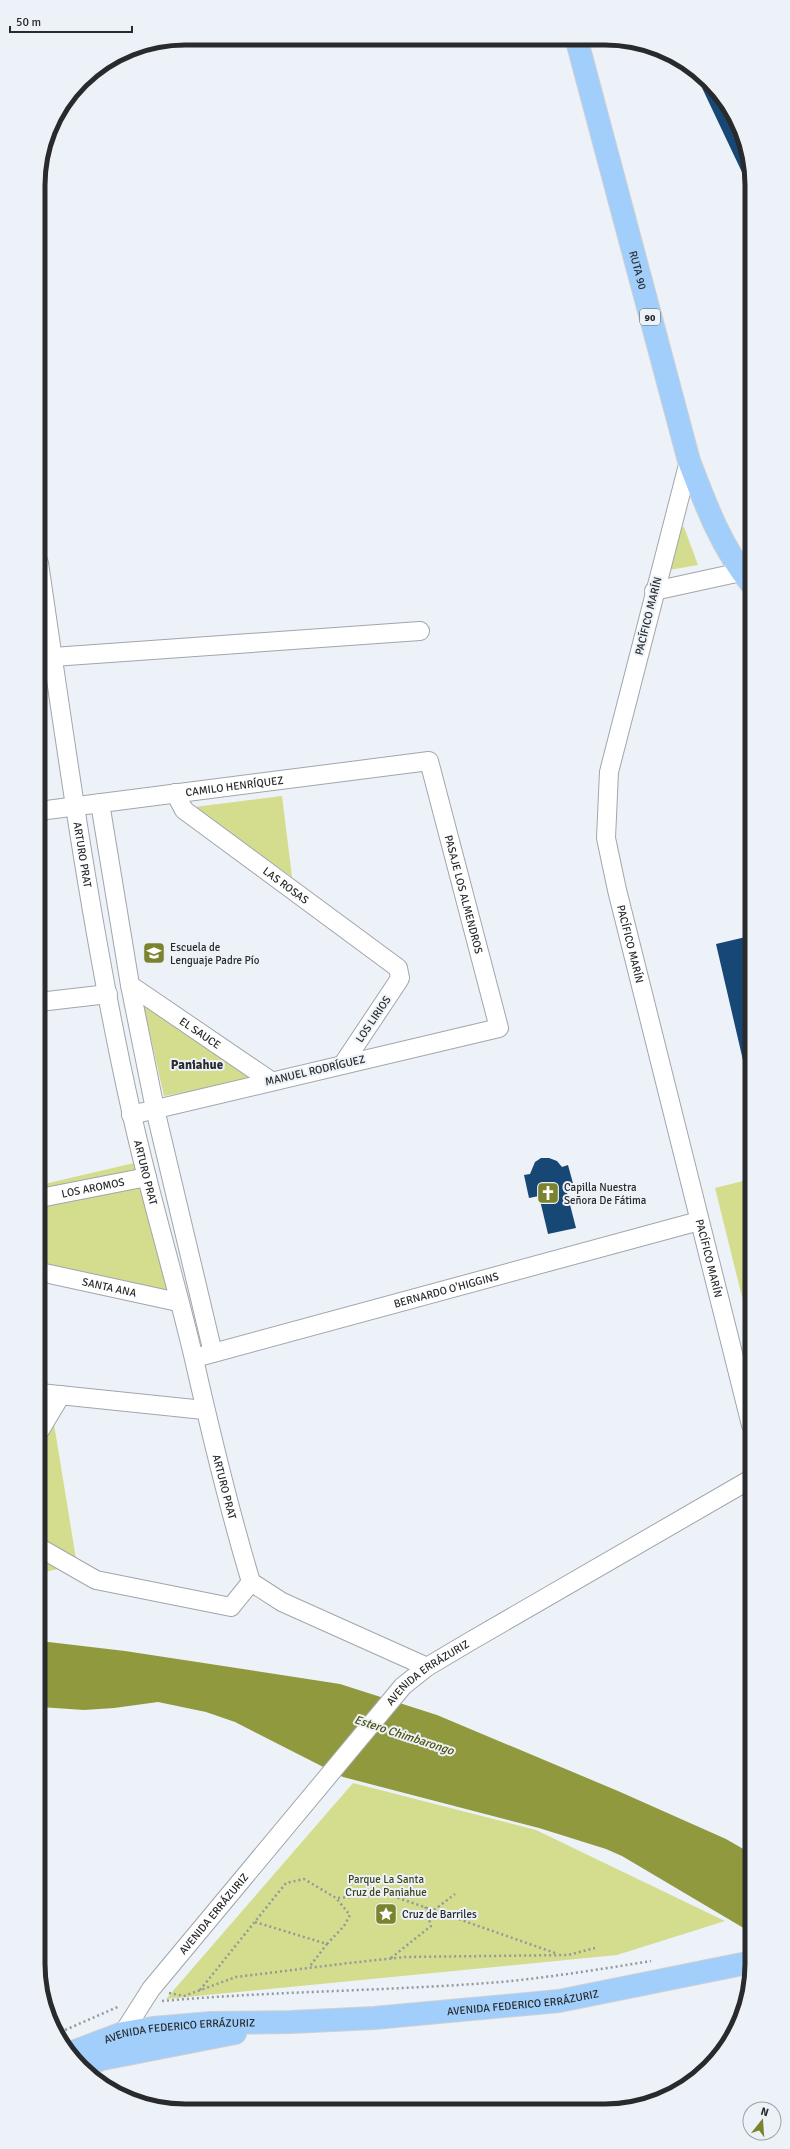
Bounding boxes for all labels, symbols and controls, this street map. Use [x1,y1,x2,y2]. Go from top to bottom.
scale bar [10,8,132,34]
text: 50 m [16,15,41,30]
street label: RUTA 90 [626,249,649,291]
road number: 90 [640,309,660,325]
street label: PACÍFICO MARÍN [632,575,664,657]
street label: CAMILO HENRÍQUEZ [185,774,284,799]
street label: ARTURO PRAT [71,821,94,889]
street label: PASAJE LOS ALMENDROS [442,834,485,955]
street label: LAS ROSAS [260,865,311,907]
street label: PACÍFICO MARÍN [614,904,646,985]
school or university icon: Escuela de Lenguaje Padre Pío [141,940,167,966]
place label: Escuela de Lenguaje Padre Pío [170,941,260,967]
street label: LOS LIRIOS [353,994,394,1045]
street label: EL SAUCE [177,1015,223,1052]
street label: MANUEL RODRÍGUEZ [264,1052,366,1088]
district label: Paniahue [171,1057,224,1073]
street label: ARTURO PRAT [131,1139,160,1207]
street label: LOS AROMOS [60,1176,126,1201]
church icon: Capilla Nuestra Señora De Fátima [535,1180,561,1206]
place label: Capilla Nuestra Señora De Fátima [564,1181,647,1207]
street label: PACÍFICO MARÍN [693,1218,725,1299]
street label: BERNARDO O'HIGGINS [392,1270,500,1311]
street label: SANTA ANA [81,1275,138,1300]
street label: ARTURO PRAT [210,1453,239,1521]
street label: AVENIDA ERRÁZURIZ [384,1637,472,1708]
water label: Estero Chimbarongo [352,1712,456,1759]
street label: AVENIDA ERRÁZURIZ [177,1871,251,1957]
park label: Parque La Santa Cruz de Paniahue [345,1873,427,1899]
place icon: Cruz de Barriles [373,1901,399,1927]
place label: Cruz de Barriles [402,1908,477,1921]
street label: AVENIDA FEDERICO ERRÁZURIZ [446,1987,600,2018]
street label: AVENIDA FEDERICO ERRÁZURIZ [102,2016,255,2047]
north arrow [742,2101,782,2141]
text: N [759,2105,770,2119]

